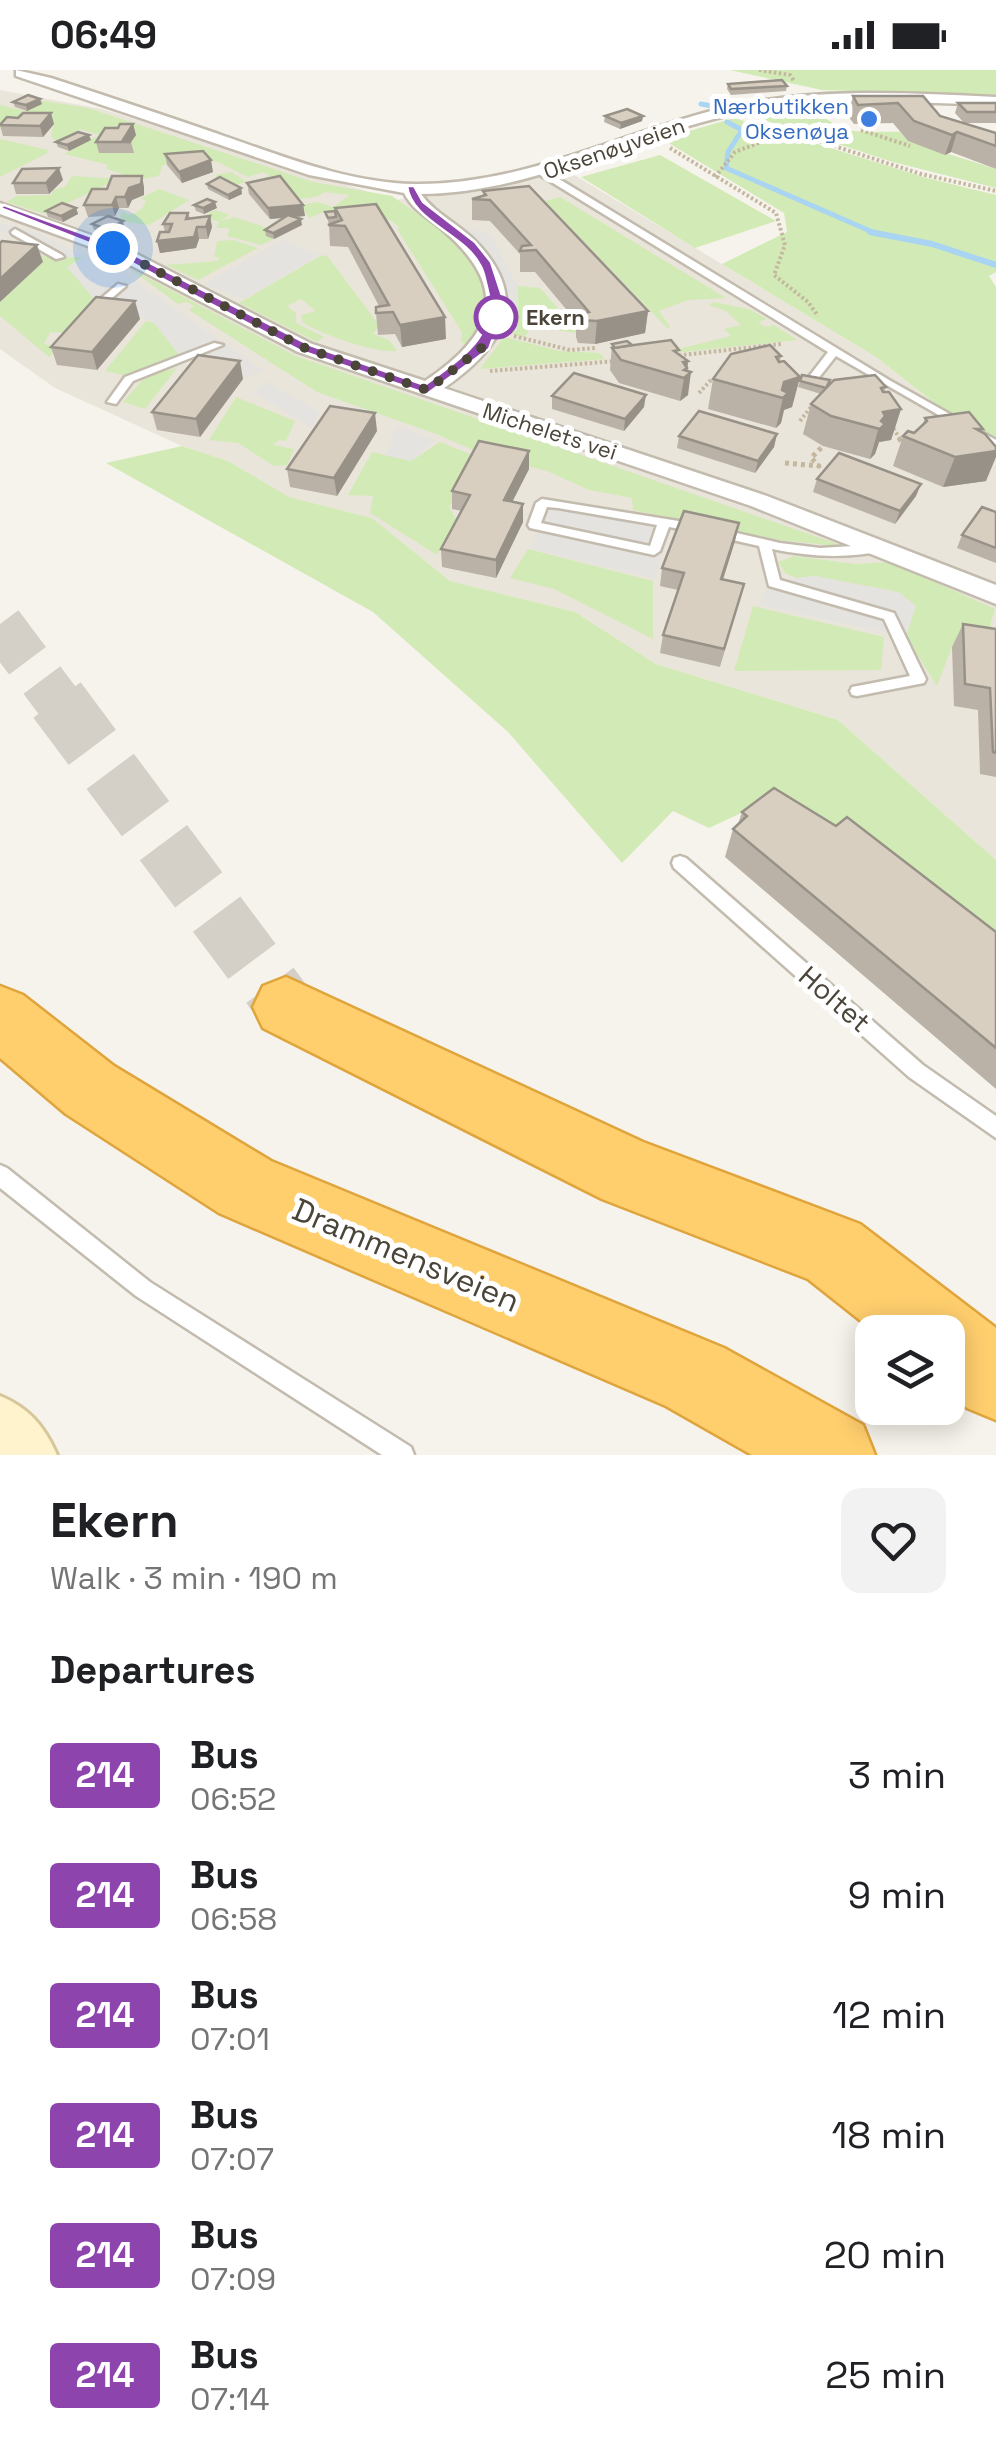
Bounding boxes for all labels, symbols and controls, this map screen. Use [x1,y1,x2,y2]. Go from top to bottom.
text: 06:49 [50,11,157,59]
place label: Nærbutikken Oksenøya [713,92,849,145]
marker: Nærbutikken Oksenøya [858,108,880,130]
street label: Oksenøyveien [540,111,688,185]
your location [88,223,138,273]
marker: Ekern [475,296,517,338]
place label: Ekern [526,303,585,331]
street label: Michelets vei [479,396,621,466]
street label: Holtet [792,958,878,1040]
street label: Drammensveien [286,1189,526,1321]
map controls [855,1315,965,1425]
button: layers [855,1315,965,1425]
button: heart [841,1488,946,1593]
text: Ekern [50,1490,179,1551]
text: Walk · 3 min · 190 m [50,1558,338,1598]
text: Departures [50,1646,255,1694]
text: Bus [190,1731,259,1779]
text: 3 min [848,1751,946,1799]
text: 214 [76,1753,134,1797]
text: 06:52 [190,1779,276,1819]
text: Bus [190,1851,259,1899]
text: 9 min [848,1871,946,1919]
text: 214 [76,1873,134,1917]
text: 06:58 [190,1899,277,1939]
text: Bus [190,1971,259,2019]
text: 12 min [832,1991,946,2039]
text: 214 [76,1993,134,2037]
text: 07:01 [190,2019,270,2059]
text: Bus [190,2091,259,2139]
text: 18 min [831,2111,946,2159]
text: 214 [76,2113,134,2157]
text: 07:07 [190,2139,274,2179]
text: Bus [190,2211,259,2259]
text: 20 min [824,2231,946,2279]
text: 214 [76,2233,134,2277]
text: 07:09 [190,2259,276,2299]
text: Bus [190,2331,259,2379]
text: 25 min [825,2351,946,2399]
text: 214 [76,2353,134,2397]
text: 07:14 [190,2379,269,2419]

